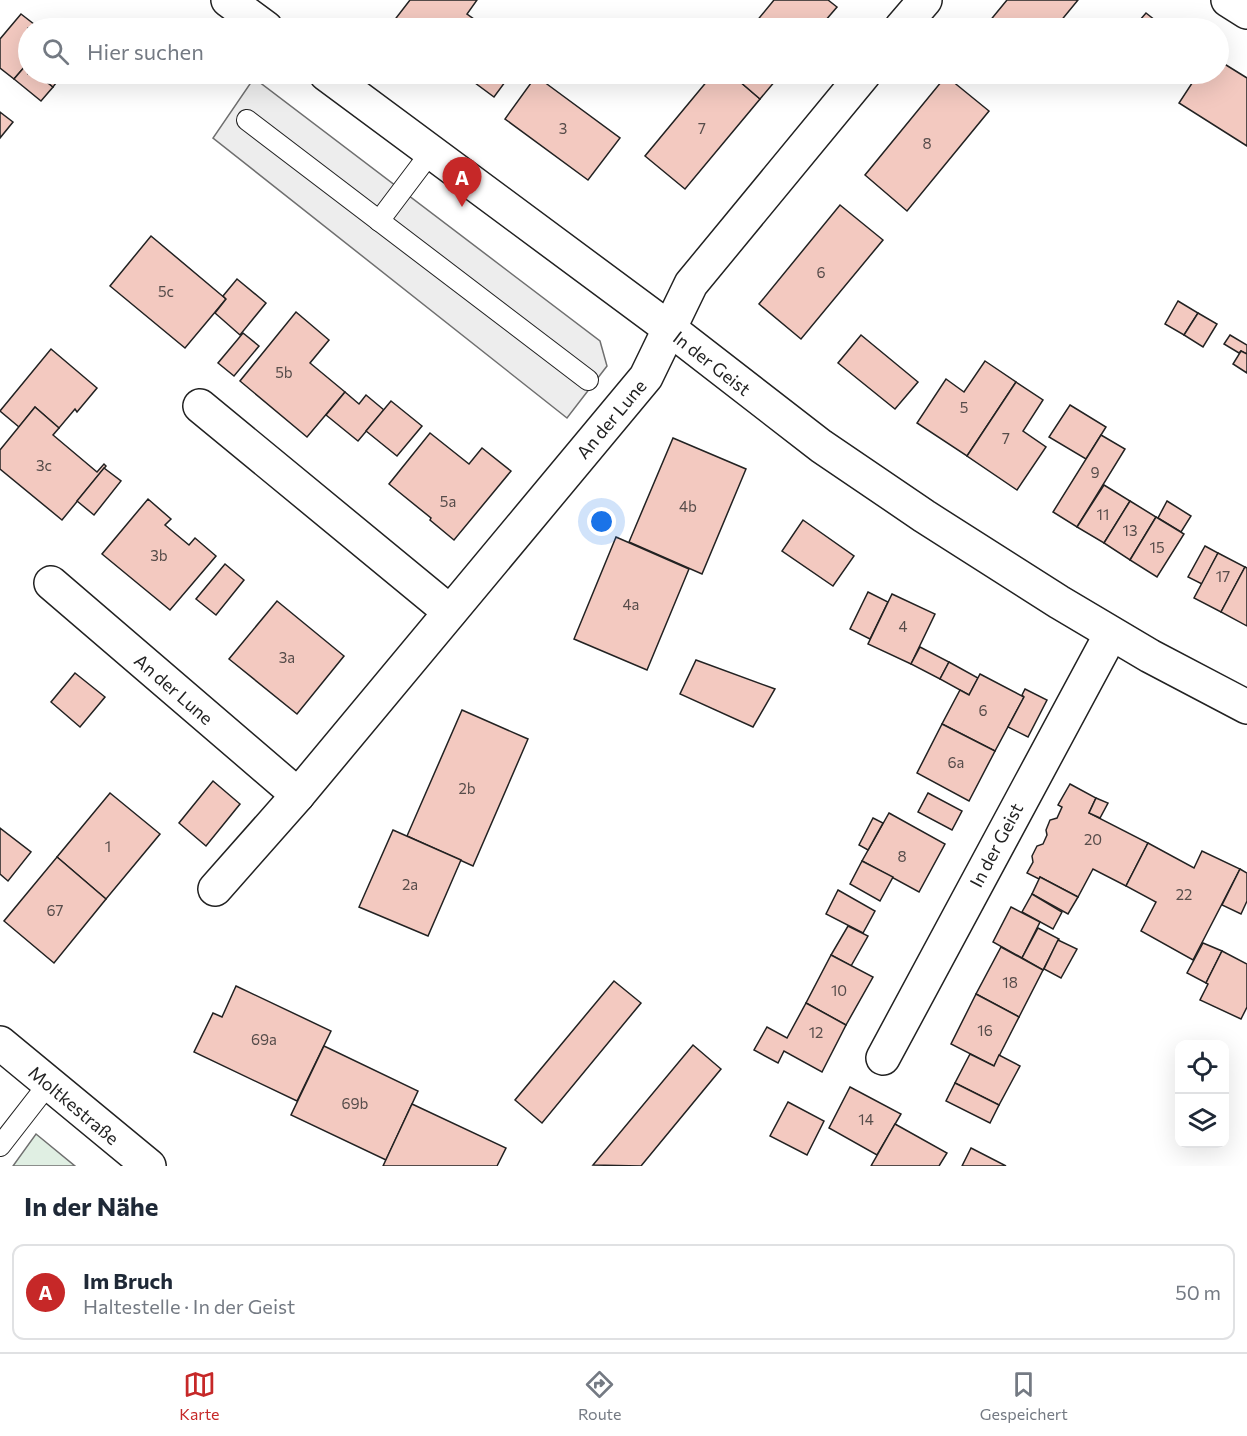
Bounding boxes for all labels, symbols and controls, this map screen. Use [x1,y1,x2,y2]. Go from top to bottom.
search box [18,18,1229,84]
icon: search [39,35,72,68]
text: Hier suchen [87,38,204,65]
house number: 3 [559,119,567,137]
house number: 7 [698,119,706,137]
house number: 8 [922,134,932,152]
pin: A [442,158,482,207]
house number: 6 [816,263,826,281]
house number: 5c [158,282,174,300]
street label: In der Geist [669,326,755,400]
house number: 5b [275,363,293,381]
street label: An der Lune [571,375,651,463]
house number: 5 [960,398,968,416]
house number: 7 [1002,429,1010,447]
house number: 3c [36,456,52,474]
house number: 9 [1090,463,1100,481]
house number: 5a [440,492,456,510]
house number: 4b [679,497,697,515]
house number: 11 [1097,505,1109,523]
your location [587,507,616,536]
house number: 13 [1123,521,1137,539]
house number: 15 [1149,538,1165,556]
house number: 3b [150,546,168,564]
house number: 17 [1216,567,1230,585]
house number: 4a [623,595,639,613]
house number: 4 [899,617,908,635]
house number: 3a [279,648,295,666]
street label: An der Lune [130,649,218,729]
house number: 6 [978,701,988,719]
house number: 6a [948,753,964,771]
house number: 2b [458,779,476,797]
street label: In der Geist [965,799,1027,891]
house number: 20 [1084,830,1102,848]
house number: 1 [105,837,111,855]
house number: 8 [897,847,907,865]
house number: 2a [402,875,418,893]
house number: 22 [1176,885,1192,903]
house number: 67 [47,901,64,919]
house number: 18 [1002,973,1018,991]
house number: 10 [831,981,847,999]
house number: 16 [977,1021,993,1039]
house number: 12 [809,1023,823,1041]
house number: 69a [251,1030,277,1048]
map controls [1175,1040,1229,1148]
button: locate [1175,1040,1229,1094]
street label: Moltkestraße [24,1061,124,1149]
house number: 69b [342,1094,369,1112]
button: layers [1175,1094,1229,1148]
house number: 14 [858,1110,874,1128]
text: In der Nähe [24,1190,159,1221]
text: Im Bruch [83,1267,173,1294]
text: A [38,1280,53,1304]
text: 50 m [1175,1280,1221,1304]
text: Haltestelle · In der Geist [83,1294,295,1318]
tab: Karte [179,1368,220,1423]
tab: Route [578,1368,622,1423]
tab: Gespeichert [980,1368,1068,1423]

